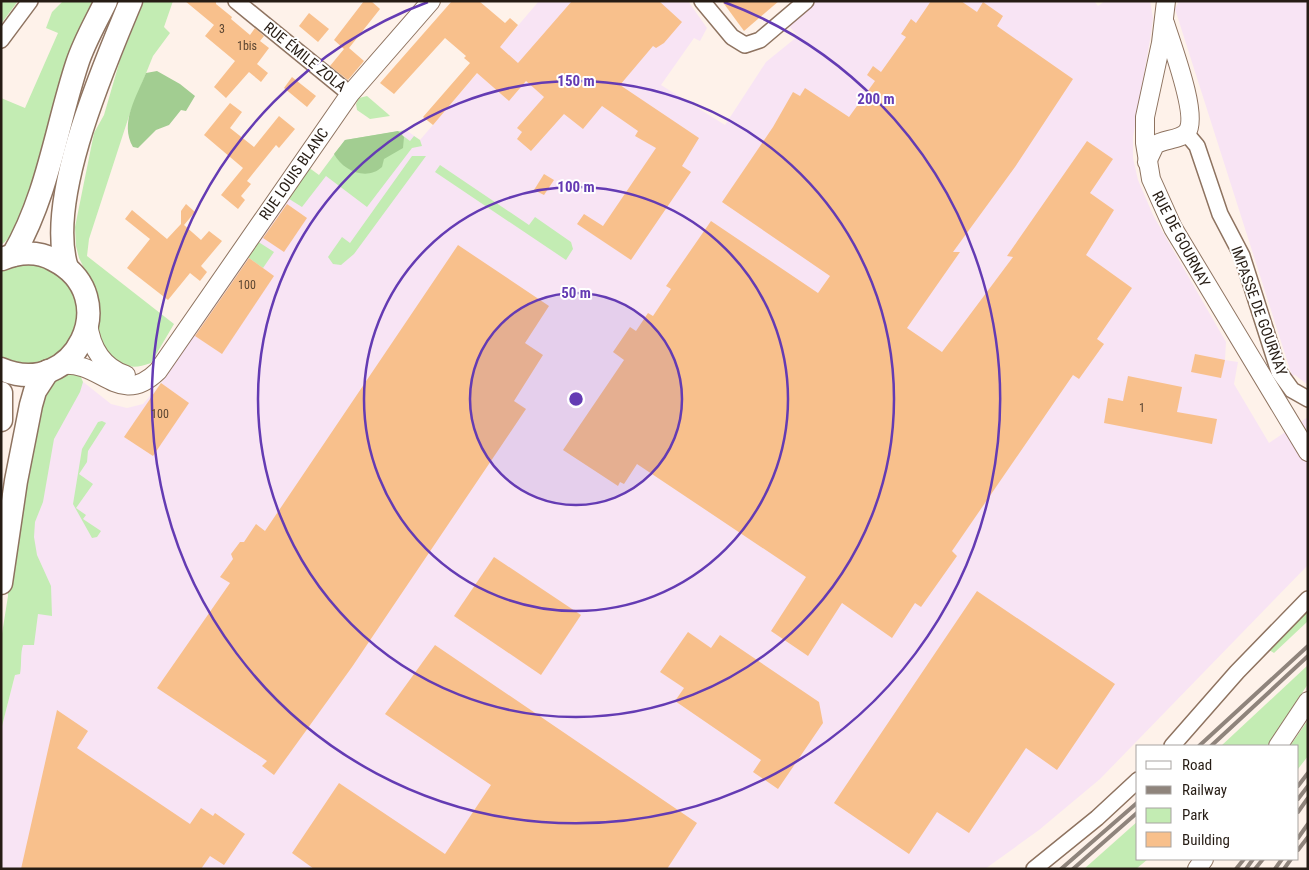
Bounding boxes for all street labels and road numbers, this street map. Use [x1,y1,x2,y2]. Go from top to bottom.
street label: RUE ÉMILE ZOLA [260,18,350,96]
street label: RUE LOUIS BLANC [256,124,332,224]
street label: RUE DE GOURNAY [1148,188,1214,290]
street label: IMPASSE DE GOURNAY [1227,244,1291,378]

